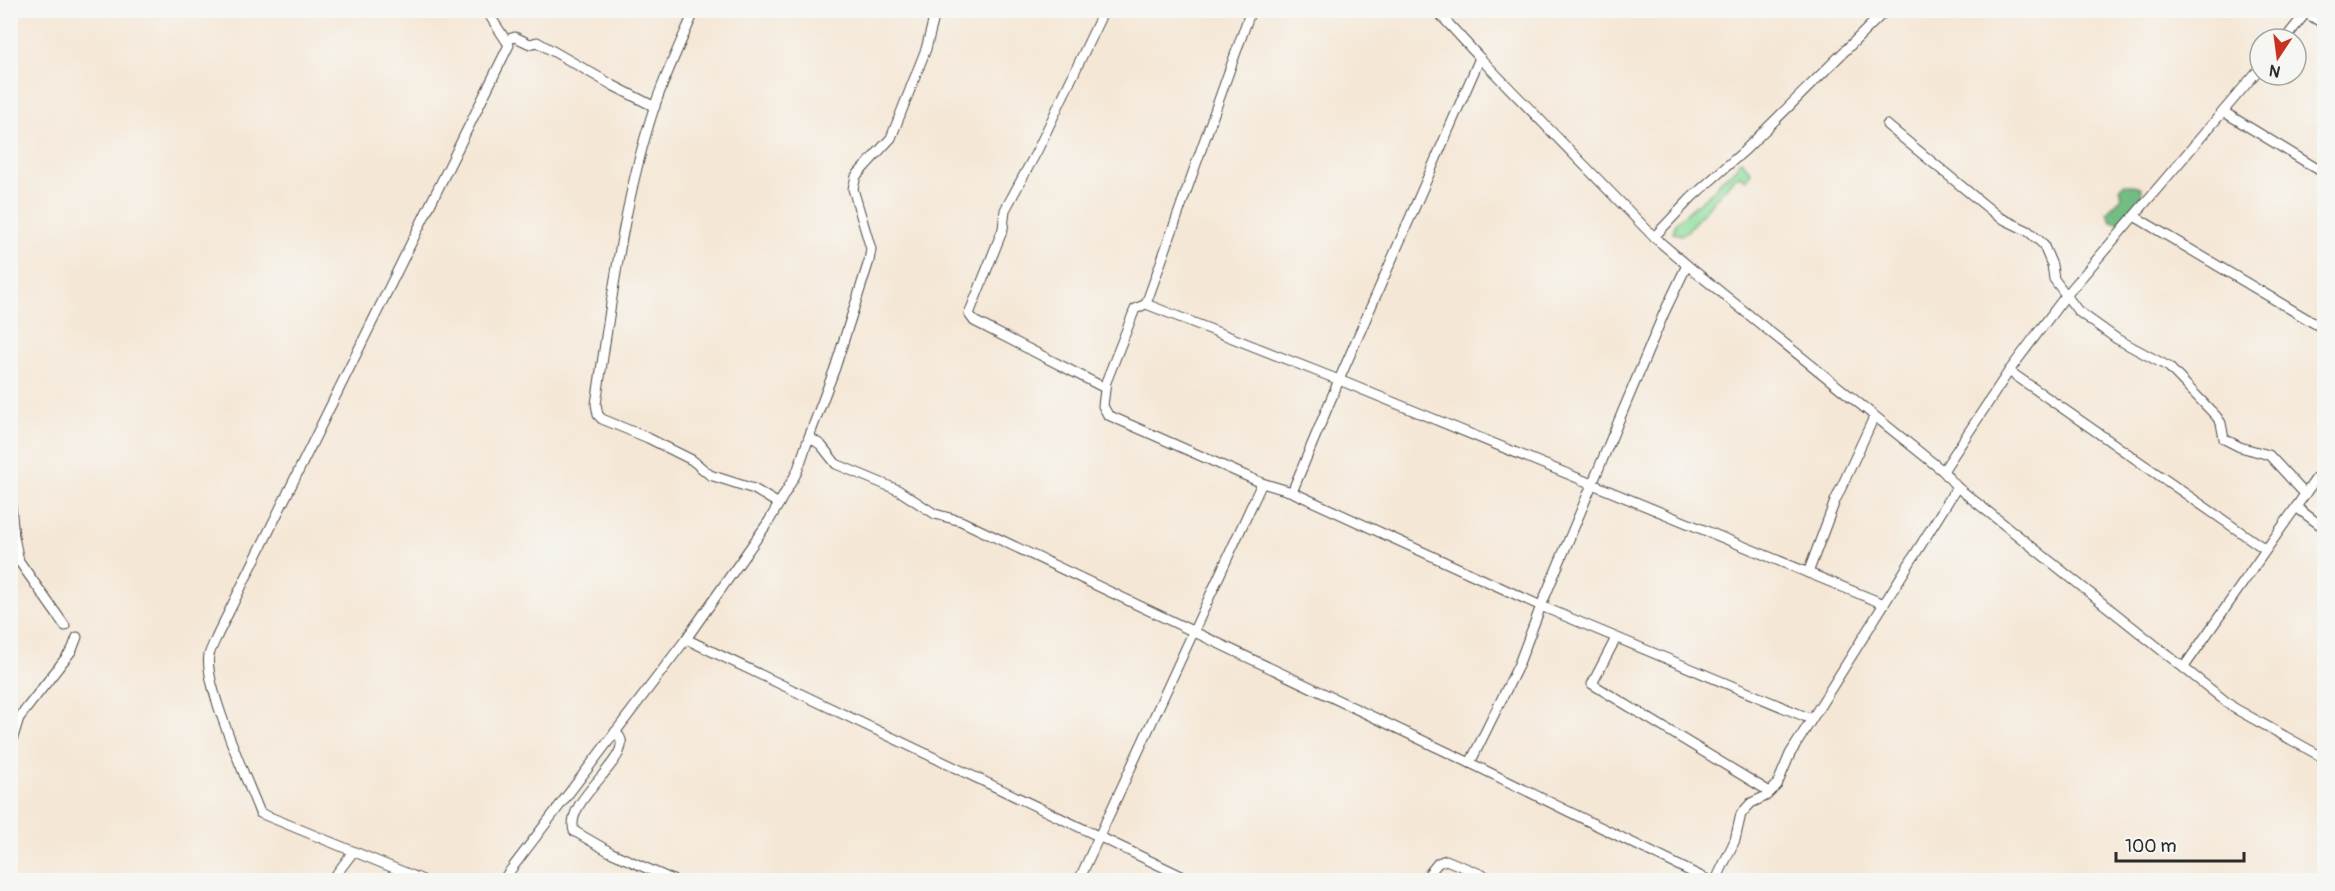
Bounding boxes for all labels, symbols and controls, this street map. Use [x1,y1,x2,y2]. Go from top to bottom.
north arrow [2248,27,2308,87]
text: N [2267,60,2282,82]
scale bar [2116,825,2244,863]
text: 100 m [2125,835,2177,858]

